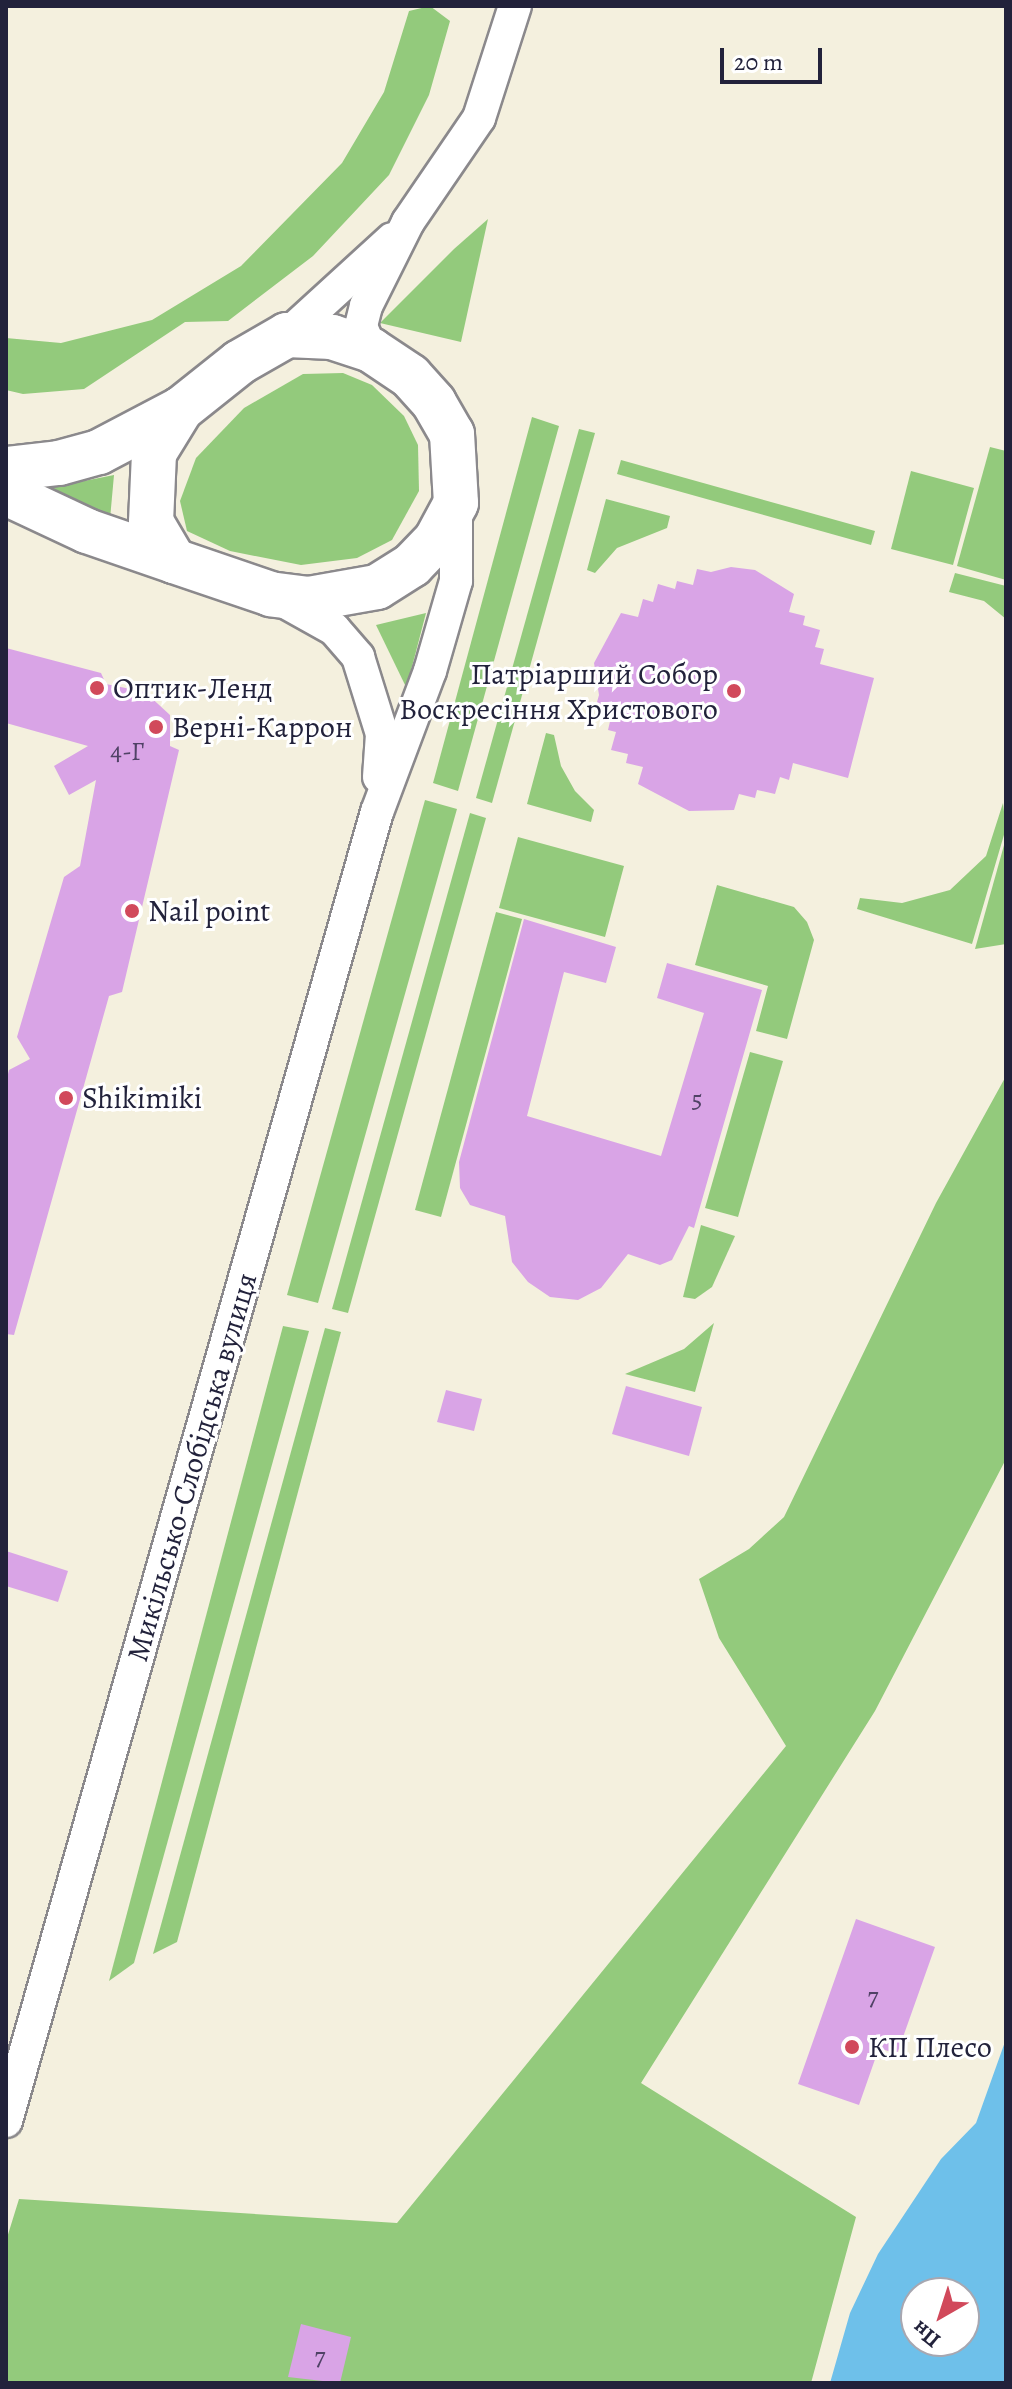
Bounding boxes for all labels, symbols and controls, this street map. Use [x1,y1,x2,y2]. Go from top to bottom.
scale bar [724,32,826,82]
text: 20 m [734,46,783,78]
place label: Патріарший Собор Воскресіння Христового [399,656,718,726]
place label: Оптик-Ленд [113,670,273,706]
marker: Оптик-Ленд [88,679,106,697]
marker: Патріарший Собор Воскресіння Христового [725,682,743,700]
place label: Верні-Каррон [172,709,352,745]
marker: Верні-Каррон [147,718,165,736]
house number: 4-Г [110,736,144,768]
place label: Nail point [148,893,270,929]
marker: Nail point [123,902,141,920]
place label: Shikimiki [82,1080,202,1116]
house number: 5 [691,1083,703,1115]
marker: Shikimiki [57,1089,75,1107]
street label: Микільсько-Слобідська вулиця [119,1269,265,1665]
house number: 7 [868,1981,878,2013]
place label: КП Плесо [868,2029,992,2065]
marker: КП Плесо [843,2038,861,2056]
north arrow [900,2277,980,2357]
text: Пн [906,2313,947,2355]
house number: 7 [315,2341,325,2373]

